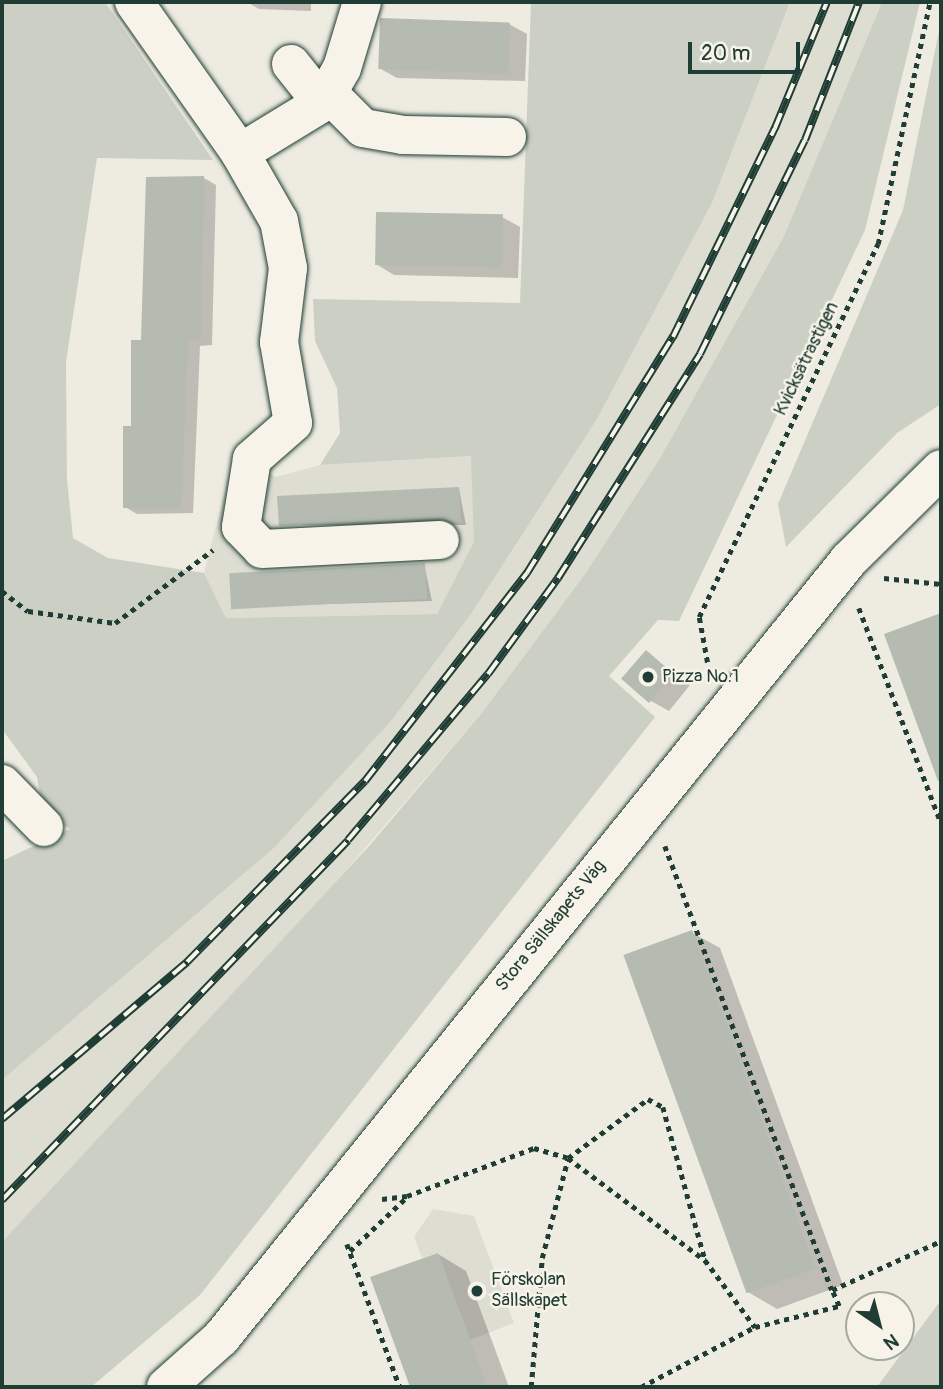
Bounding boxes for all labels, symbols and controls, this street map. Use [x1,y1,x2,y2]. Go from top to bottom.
scale bar [691,28,803,72]
text: 20 m [701,40,750,67]
street label: Kvicksätrastigen [770,299,844,419]
place label: Pizza No.1 [662,666,739,688]
marker: Pizza No.1 [640,669,656,685]
street label: Stora Sällskapets Väg [491,856,611,996]
place label: Förskolan Sällskapet [491,1270,567,1312]
marker: Förskolan Sällskapet [469,1283,485,1299]
north arrow [845,1291,915,1361]
text: N [879,1328,903,1355]

